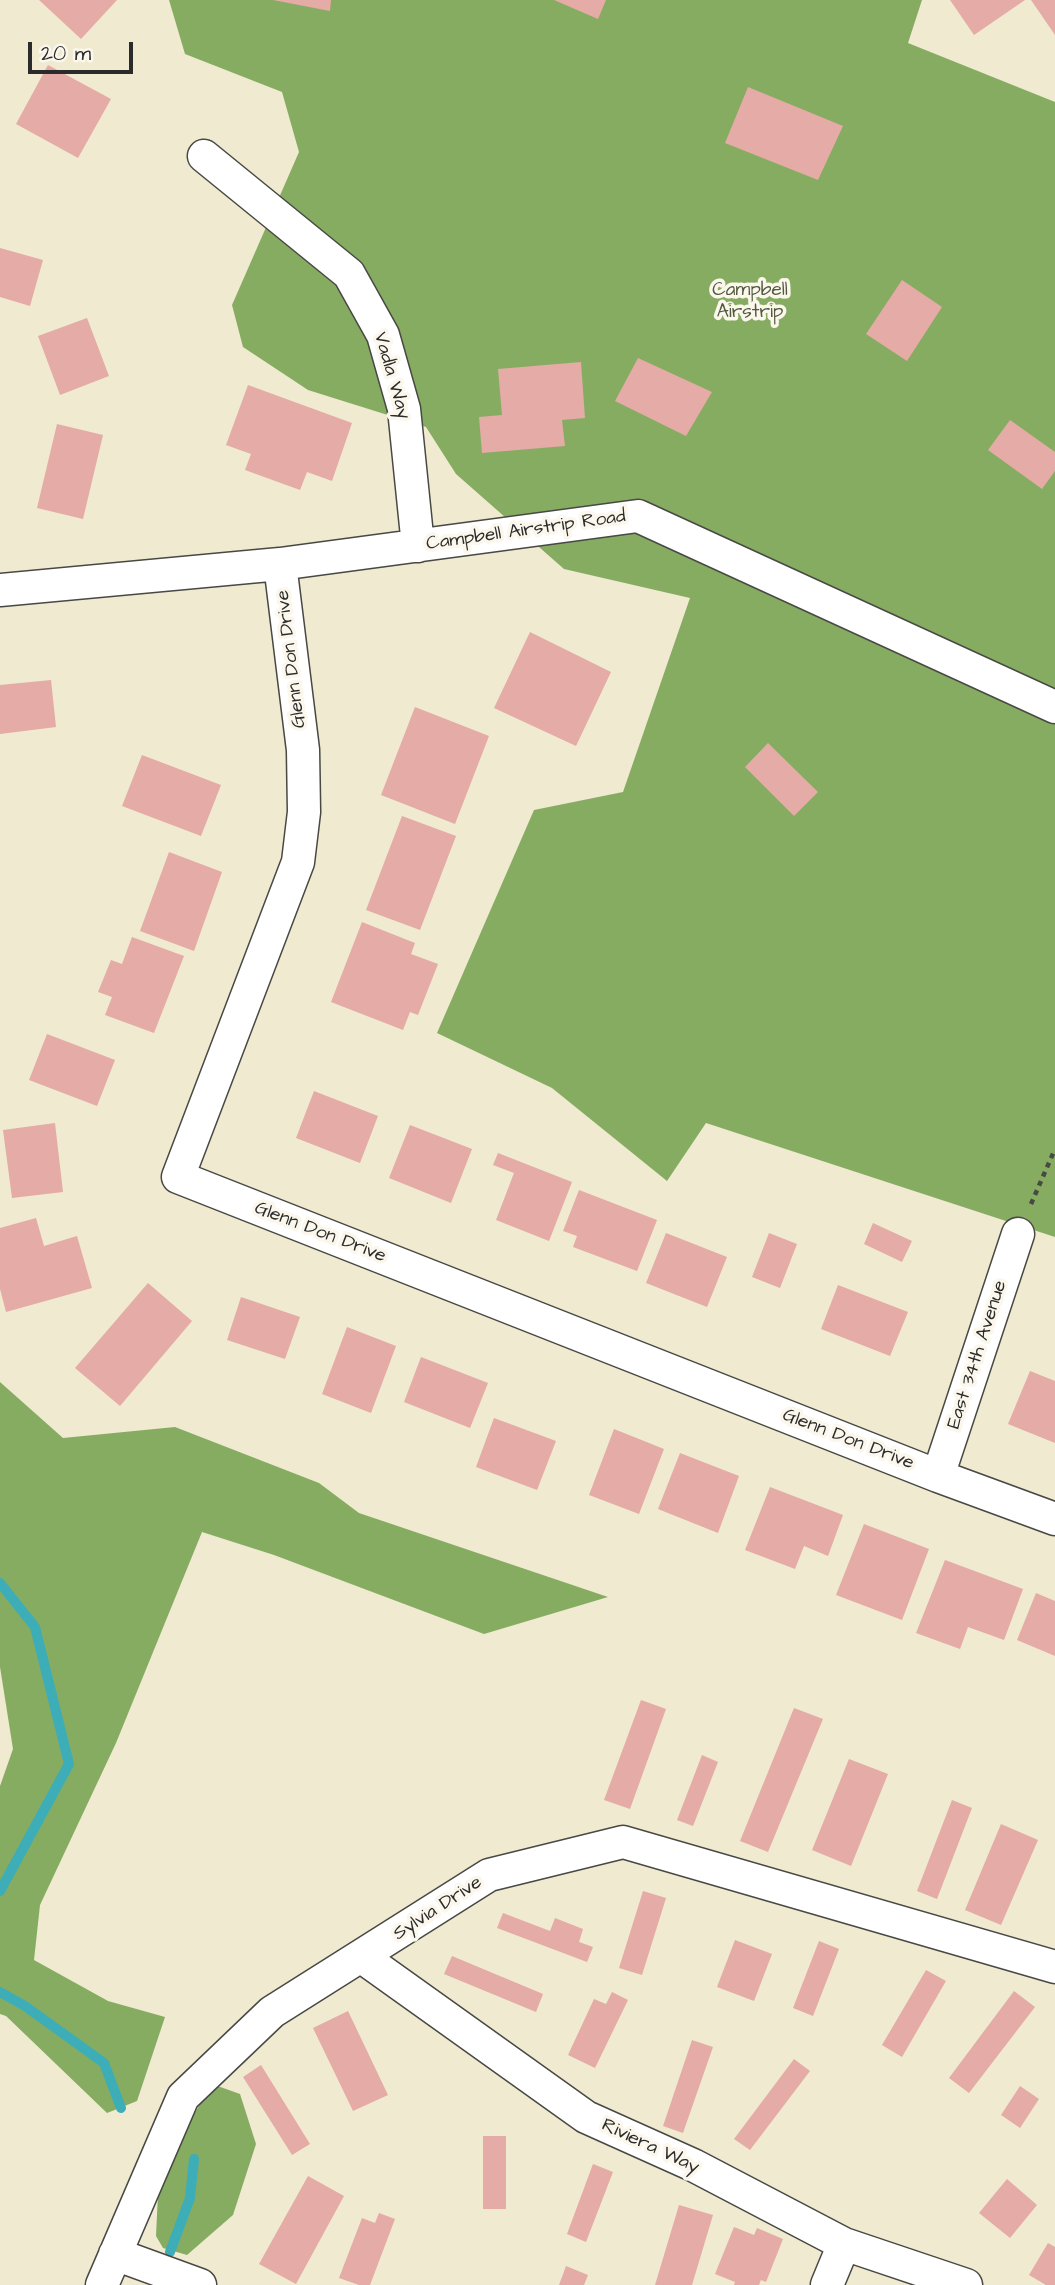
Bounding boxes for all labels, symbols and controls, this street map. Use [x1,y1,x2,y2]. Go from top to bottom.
scale bar [32,28,136,72]
text: 20 m [41,39,91,68]
park label: Campbell Airstrip [712,280,788,324]
street label: Vadla Way [368,330,414,422]
street label: Campbell Airstrip Road [425,506,627,556]
street label: Glenn Don Drive [272,589,312,729]
street label: Glenn Don Drive [251,1197,389,1269]
street label: East 34th Avenue [943,1278,1013,1432]
street label: Glenn Don Drive [779,1404,917,1476]
street label: Sylvia Drive [389,1872,487,1946]
street label: Riviera Way [598,2114,702,2180]

